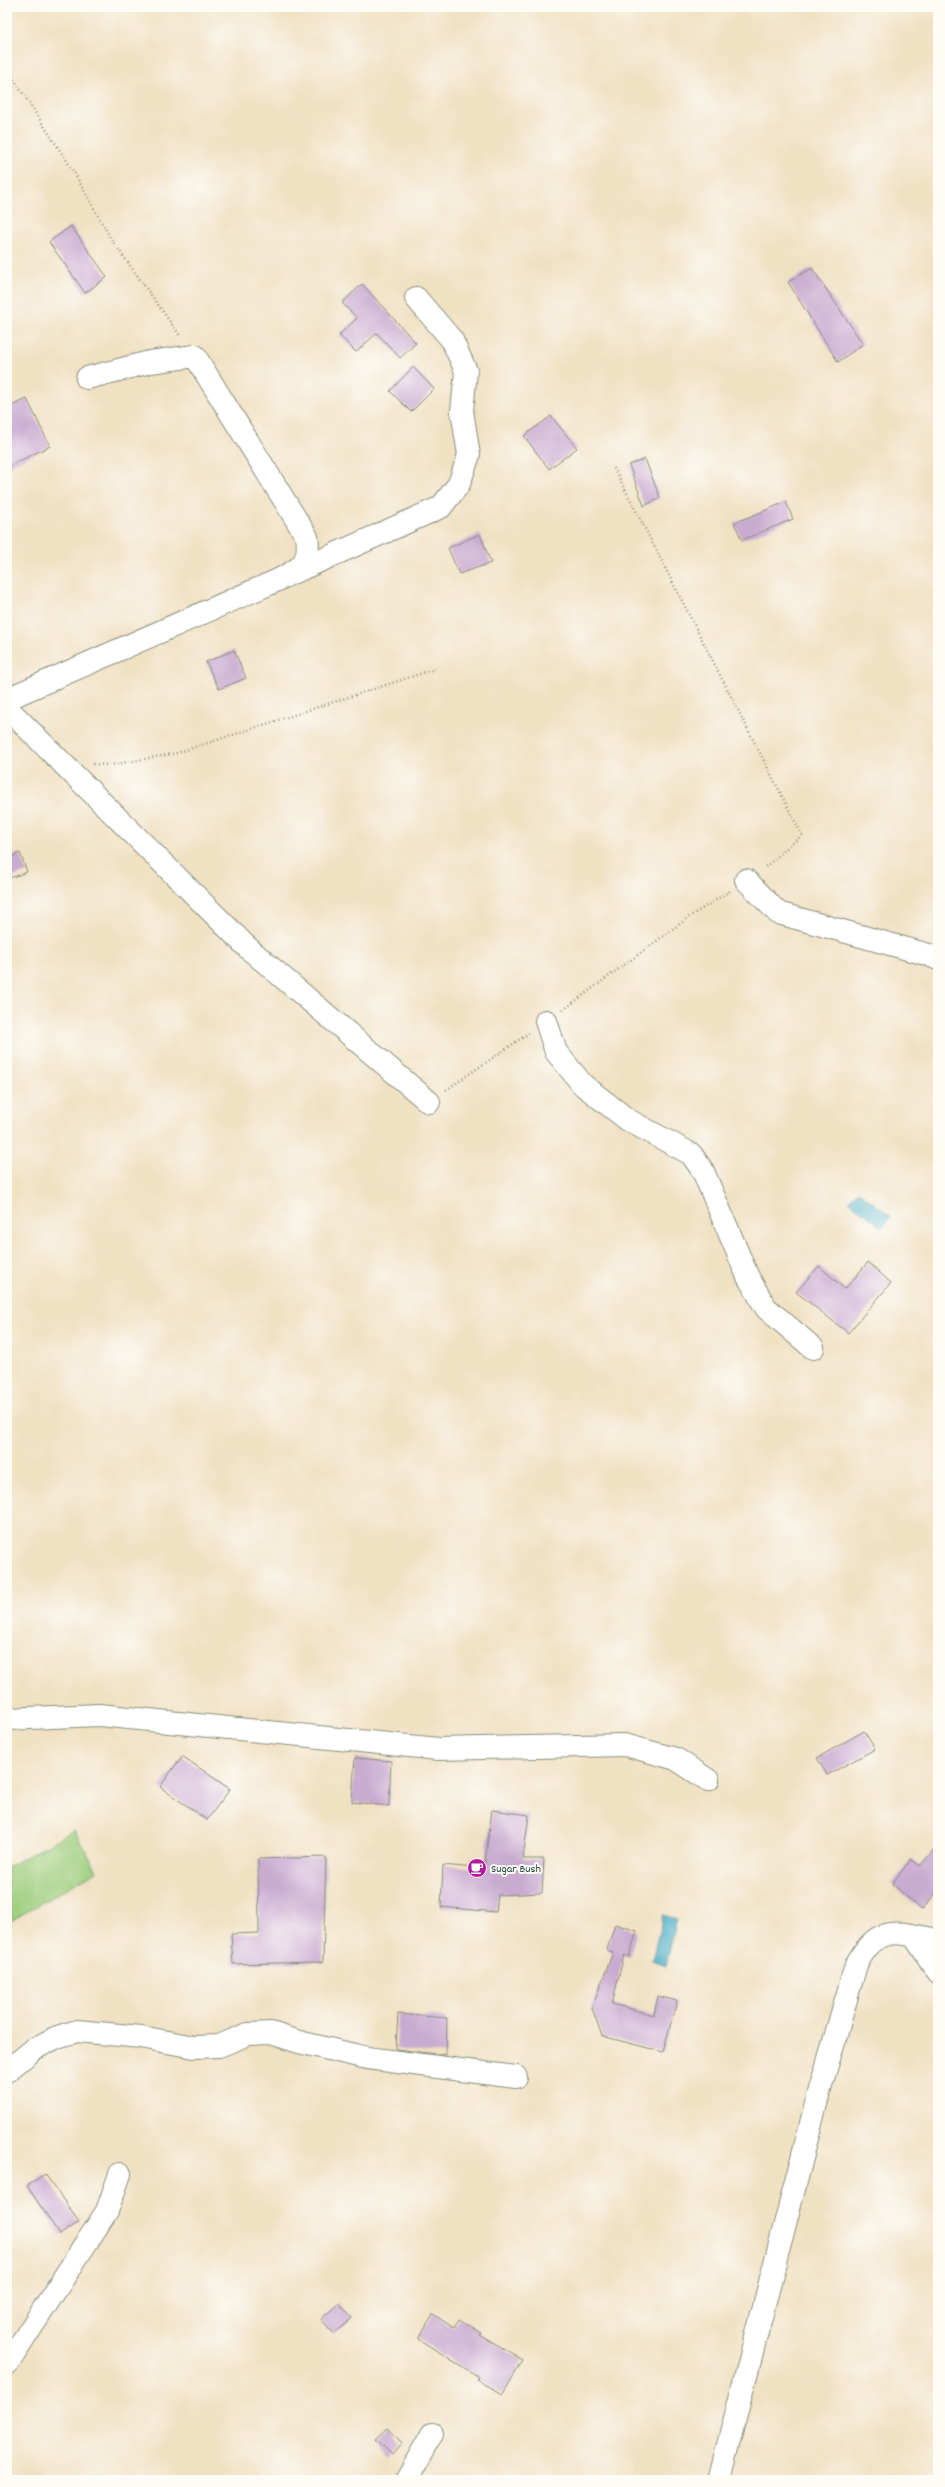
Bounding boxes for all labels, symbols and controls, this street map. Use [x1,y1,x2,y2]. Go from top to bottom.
cafe icon: Sugar Bush [466,1857,488,1879]
place label: Sugar Bush [491,1861,541,1878]

